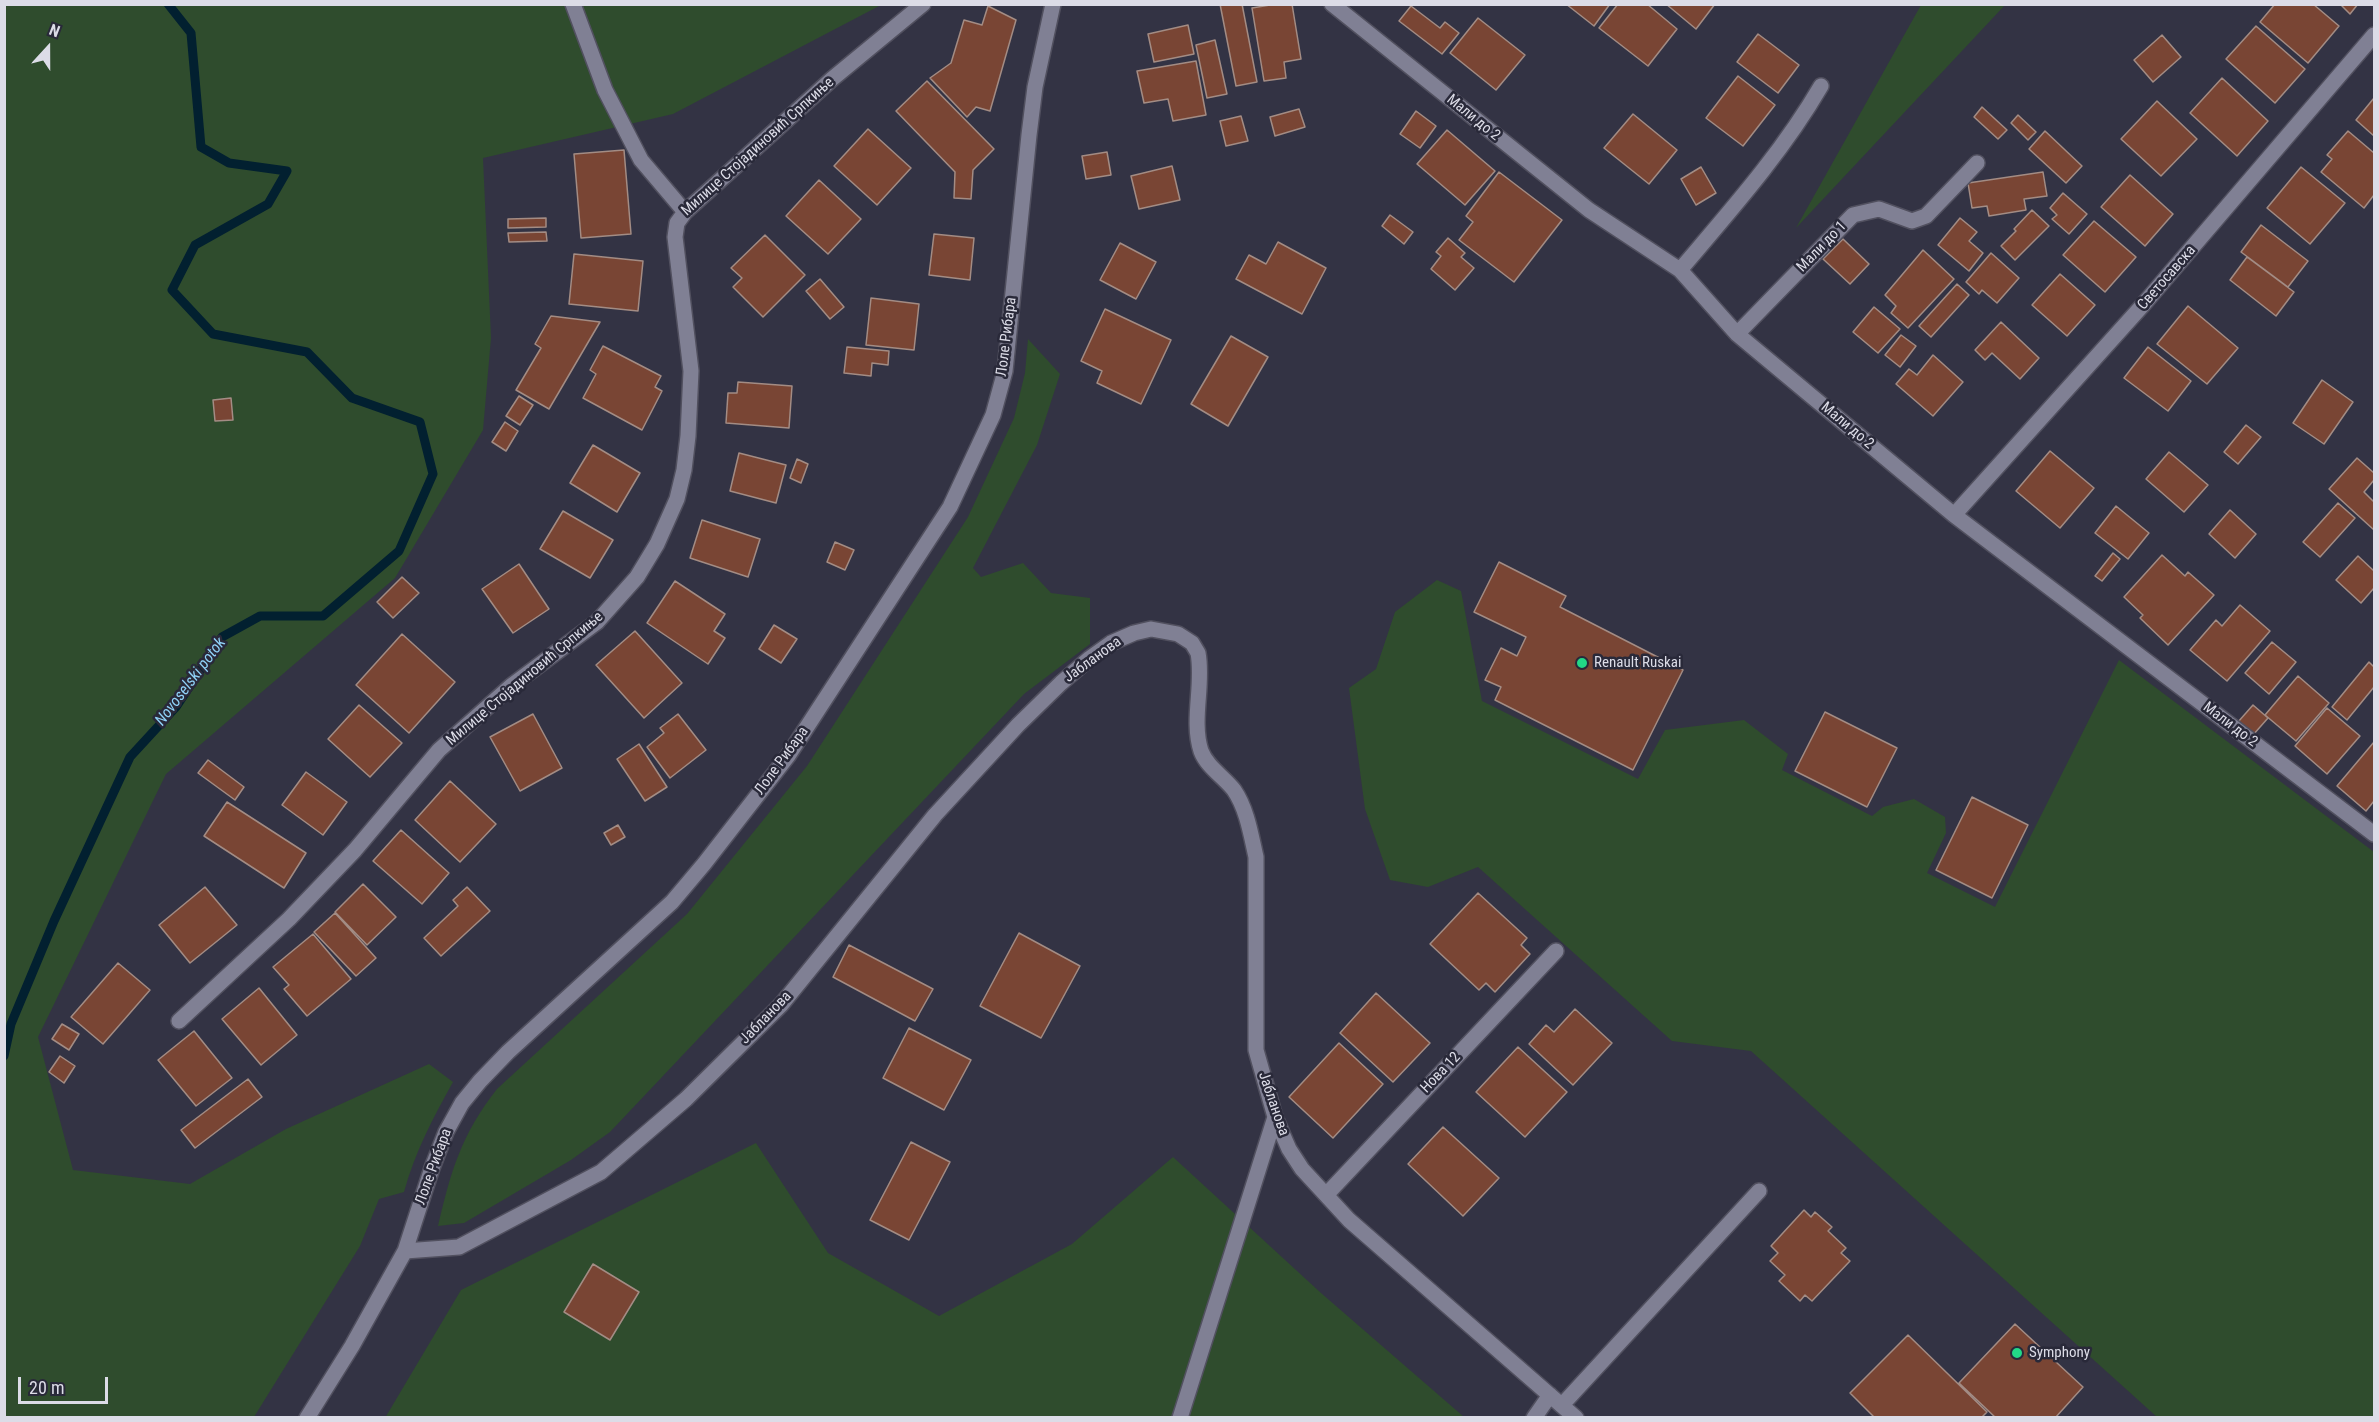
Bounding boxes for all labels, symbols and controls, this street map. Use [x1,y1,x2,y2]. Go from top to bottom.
north arrow [18,18,78,78]
text: N [47,20,63,41]
street label: Милице Стојадиновић Српкиње [678,74,838,220]
street label: Мали до 2 [1443,91,1503,145]
street label: Мали до 1 [1793,218,1851,276]
street label: Светосавска [2134,242,2200,314]
street label: Лоле Рибара [993,296,1021,378]
street label: Мали до 2 [1817,399,1877,453]
street label: Милице Стојадиновић Српкиње [443,608,607,750]
street label: Јабланова [1061,633,1125,687]
water label: Novoselski potok [152,634,230,730]
place label: Renault Ruskai [1594,654,1681,672]
marker: Renault Ruskai [1575,656,1589,670]
street label: Мали до 2 [2199,699,2261,751]
street label: Лоле Рибара [751,723,813,799]
street label: Јабланова [736,988,796,1048]
street label: Нова 12 [1417,1049,1465,1097]
street label: Јабланова [1254,1070,1292,1138]
street label: Лоле Рибара [412,1126,456,1208]
place label: Symphony [2029,1344,2090,1362]
marker: Symphony [2010,1346,2024,1360]
scale bar [21,1365,111,1403]
text: 20 m [29,1377,64,1398]

